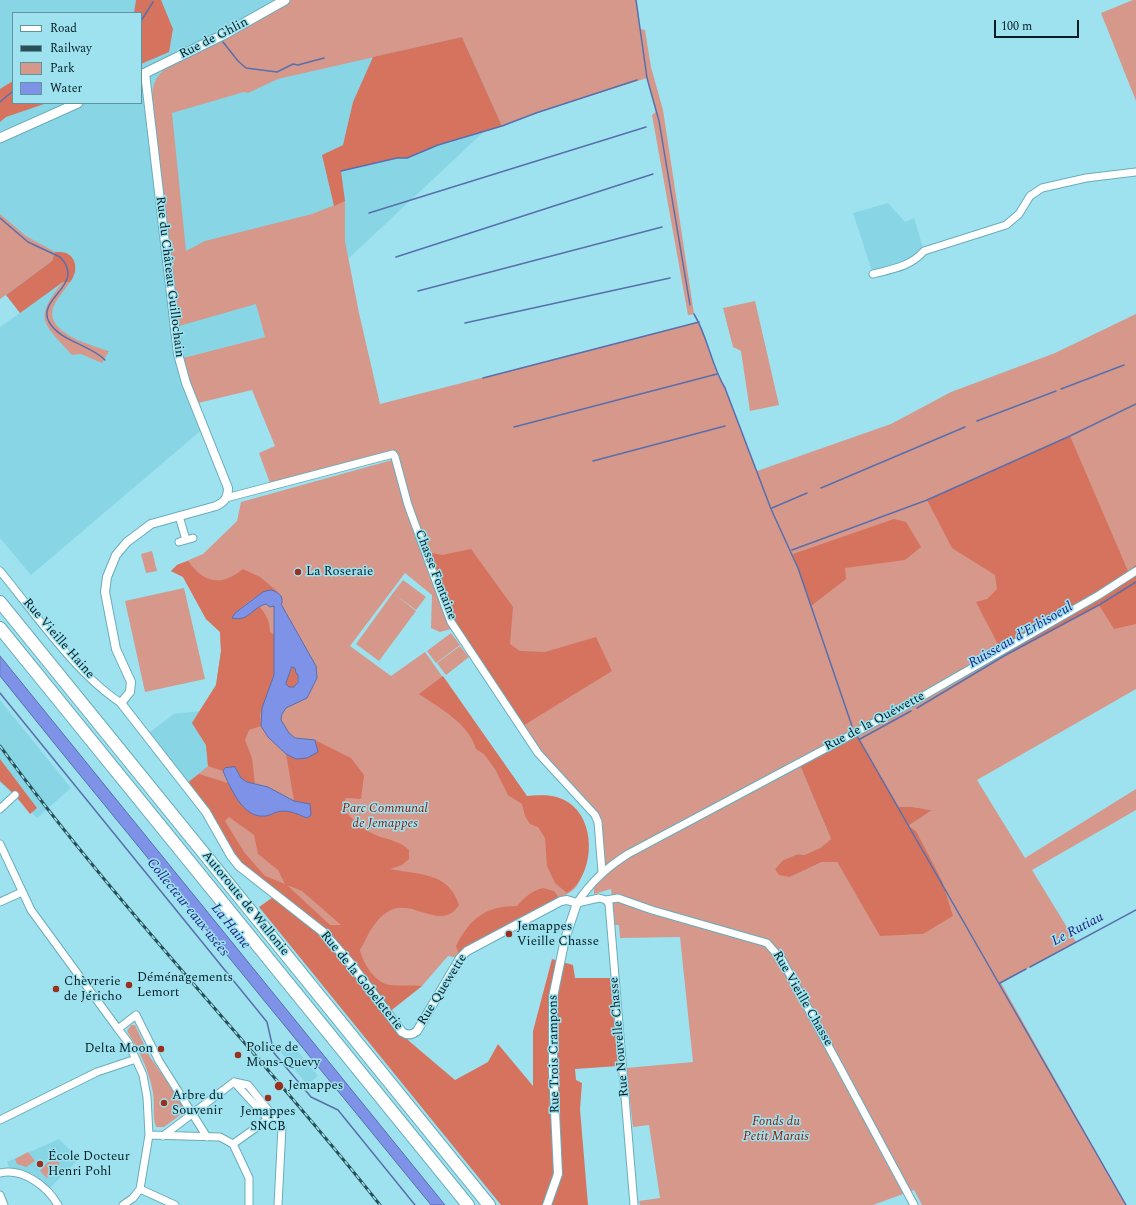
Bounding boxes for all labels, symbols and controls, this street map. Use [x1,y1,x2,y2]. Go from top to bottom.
legend [12,12,142,104]
scale bar [996,12,1081,38]
street label: Rue de Ghlin [177,15,251,63]
text: 100 m [1001,17,1032,36]
text: Road [50,19,77,38]
text: Railway [50,39,92,58]
text: Park [50,59,75,78]
text: Water [50,79,82,98]
street label: Rue du Château Guillochain [151,196,187,358]
street label: Chasse Fontaine [411,528,459,622]
place label: La Roseraie [306,564,373,580]
marker: La Roseraie [293,567,303,577]
street label: Rue Vieille Haine [19,596,97,682]
water label: Ruisseau d'Erbisoeul [966,599,1076,673]
street label: Rue de la Quéwette [822,689,928,755]
park label: Parc Communal de Jemappes [342,801,428,832]
street label: Autoroute de Wallonie [198,849,292,959]
water label: Collecteur eaux usées [142,856,232,960]
water label: La Haine [207,901,253,953]
water label: Le Rutiau [1049,909,1107,951]
place label: Jemappes Vieille Chasse [517,919,599,950]
street label: Rue de la Gobeleterie [316,928,406,1034]
marker: Jemappes Vieille Chasse [504,929,514,939]
street label: Rue Vieille Chasse [768,949,836,1049]
street label: Rue Quewette [415,951,471,1029]
place label: Déménagements Lemort [137,970,233,1001]
place label: Chèvrerie de Jéricho [64,974,122,1005]
street label: Rue Nouvelle Chasse [607,976,633,1098]
marker: Déménagements Lemort [124,980,134,990]
marker: Chèvrerie de Jéricho [51,984,61,994]
street label: Rue Trois Crampons [546,994,564,1114]
place label: Police de Mons-Quevy [246,1040,320,1071]
place label: Delta Moon [84,1041,153,1057]
marker: Delta Moon [156,1044,166,1054]
marker: Police de Mons-Quevy [233,1050,243,1060]
place label: Jemappes [288,1078,343,1094]
marker: Jemappes [273,1080,285,1092]
place label: Arbre du Souvenir [172,1088,223,1119]
marker: Jemappes SNCB [263,1093,273,1103]
marker: Arbre du Souvenir [159,1098,169,1108]
place label: Jemappes SNCB [240,1104,296,1135]
park label: Fonds du Petit Marais [743,1114,809,1145]
place label: École Docteur Henri Pohl [48,1149,130,1180]
marker: École Docteur Henri Pohl [35,1159,45,1169]

